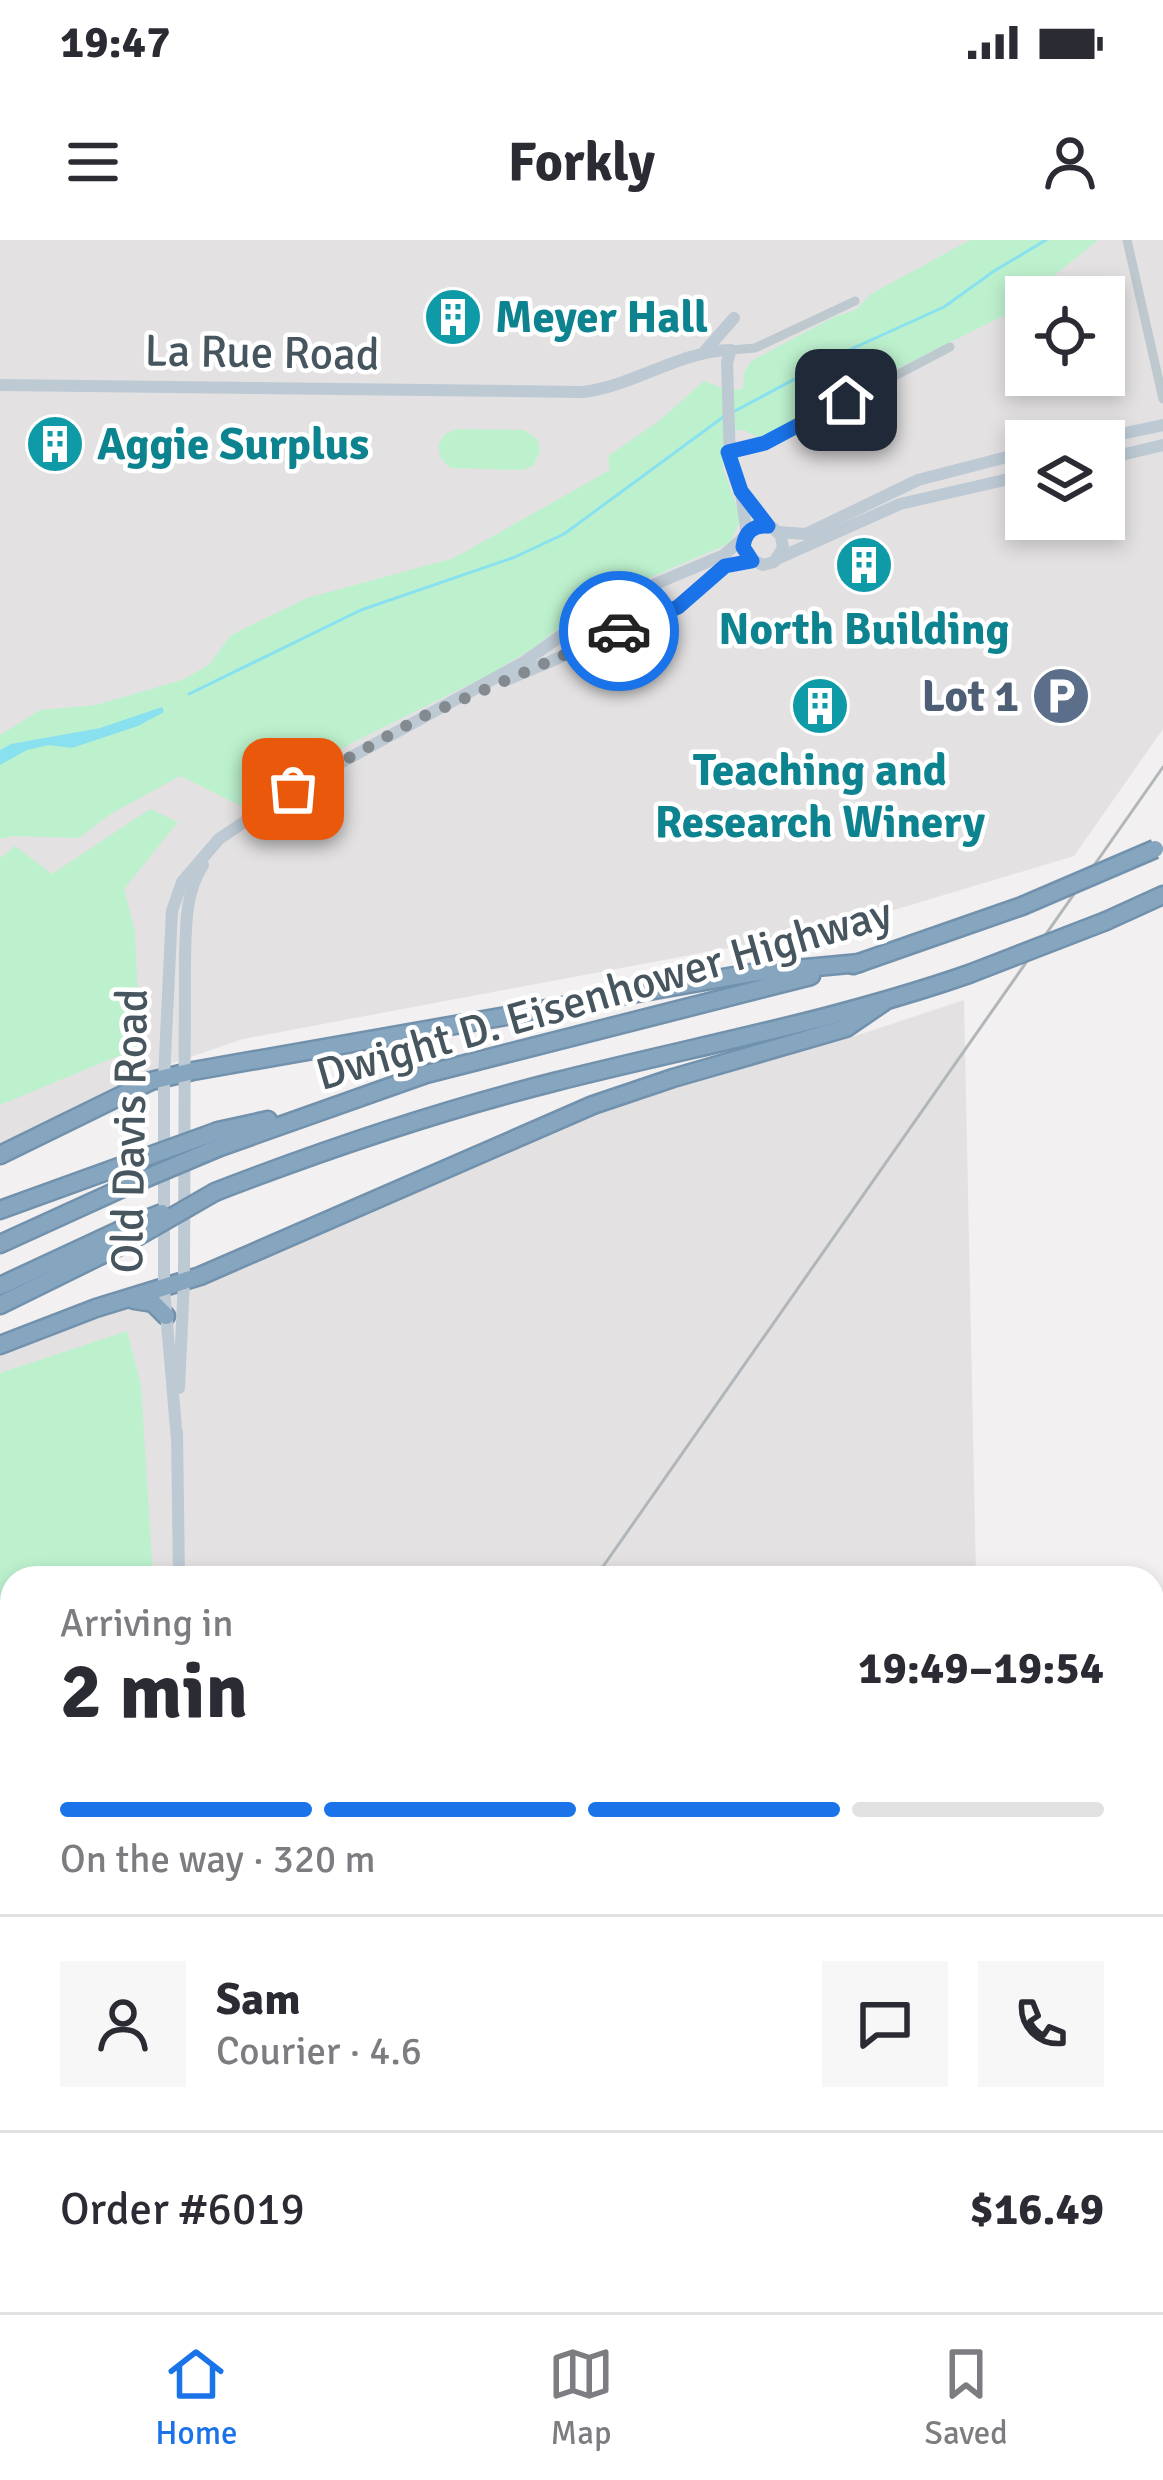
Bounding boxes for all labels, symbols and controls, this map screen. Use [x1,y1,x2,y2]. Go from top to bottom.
text: 19:47 [60,15,170,70]
icon: menu [60,129,126,195]
text: Forkly [508,129,655,196]
icon: person [1037,129,1103,195]
map controls [1005,276,1125,540]
button: locate [1005,276,1125,396]
building icon: Meyer Hall [422,286,484,348]
place label: Meyer Hall [495,290,708,345]
street label: La Rue Road [144,323,380,383]
pin [795,349,897,451]
icon: home [813,367,879,433]
building icon: Aggie Surplus [24,413,86,475]
place label: Aggie Surplus [97,417,369,472]
button: layers [1005,420,1125,540]
building icon: North Building [833,534,895,596]
courier [559,571,679,691]
icon: car [586,598,652,664]
place label: North Building [718,602,1010,657]
parking icon: Lot 1 [1030,665,1092,727]
place label: Lot 1 [921,669,1019,724]
building icon: Teaching and Research Winery [789,675,851,737]
pin [242,738,344,840]
place label: Teaching and Research Winery [655,743,986,850]
icon: bag [260,756,326,822]
street label: Dwight D. Eisenhower Highway [310,885,898,1103]
street label: Old Davis Road [100,988,160,1274]
text: Arriving in [60,1599,234,1647]
text: 19:49–19:54 [858,1641,1104,1696]
text: 2 min [60,1644,248,1740]
text: On the way · 320 m [60,1835,376,1883]
button: person [60,1961,186,2087]
button: chat [822,1961,948,2087]
button: phone [978,1961,1104,2087]
text: Sam [216,1972,301,2027]
text: Courier · 4.6 [216,2027,422,2075]
text: Order #6019 [60,2182,305,2237]
text: $16.49 [970,2182,1104,2237]
tab: Home [155,2341,238,2454]
tab: Map [548,2341,614,2454]
tab: Saved [925,2341,1008,2454]

